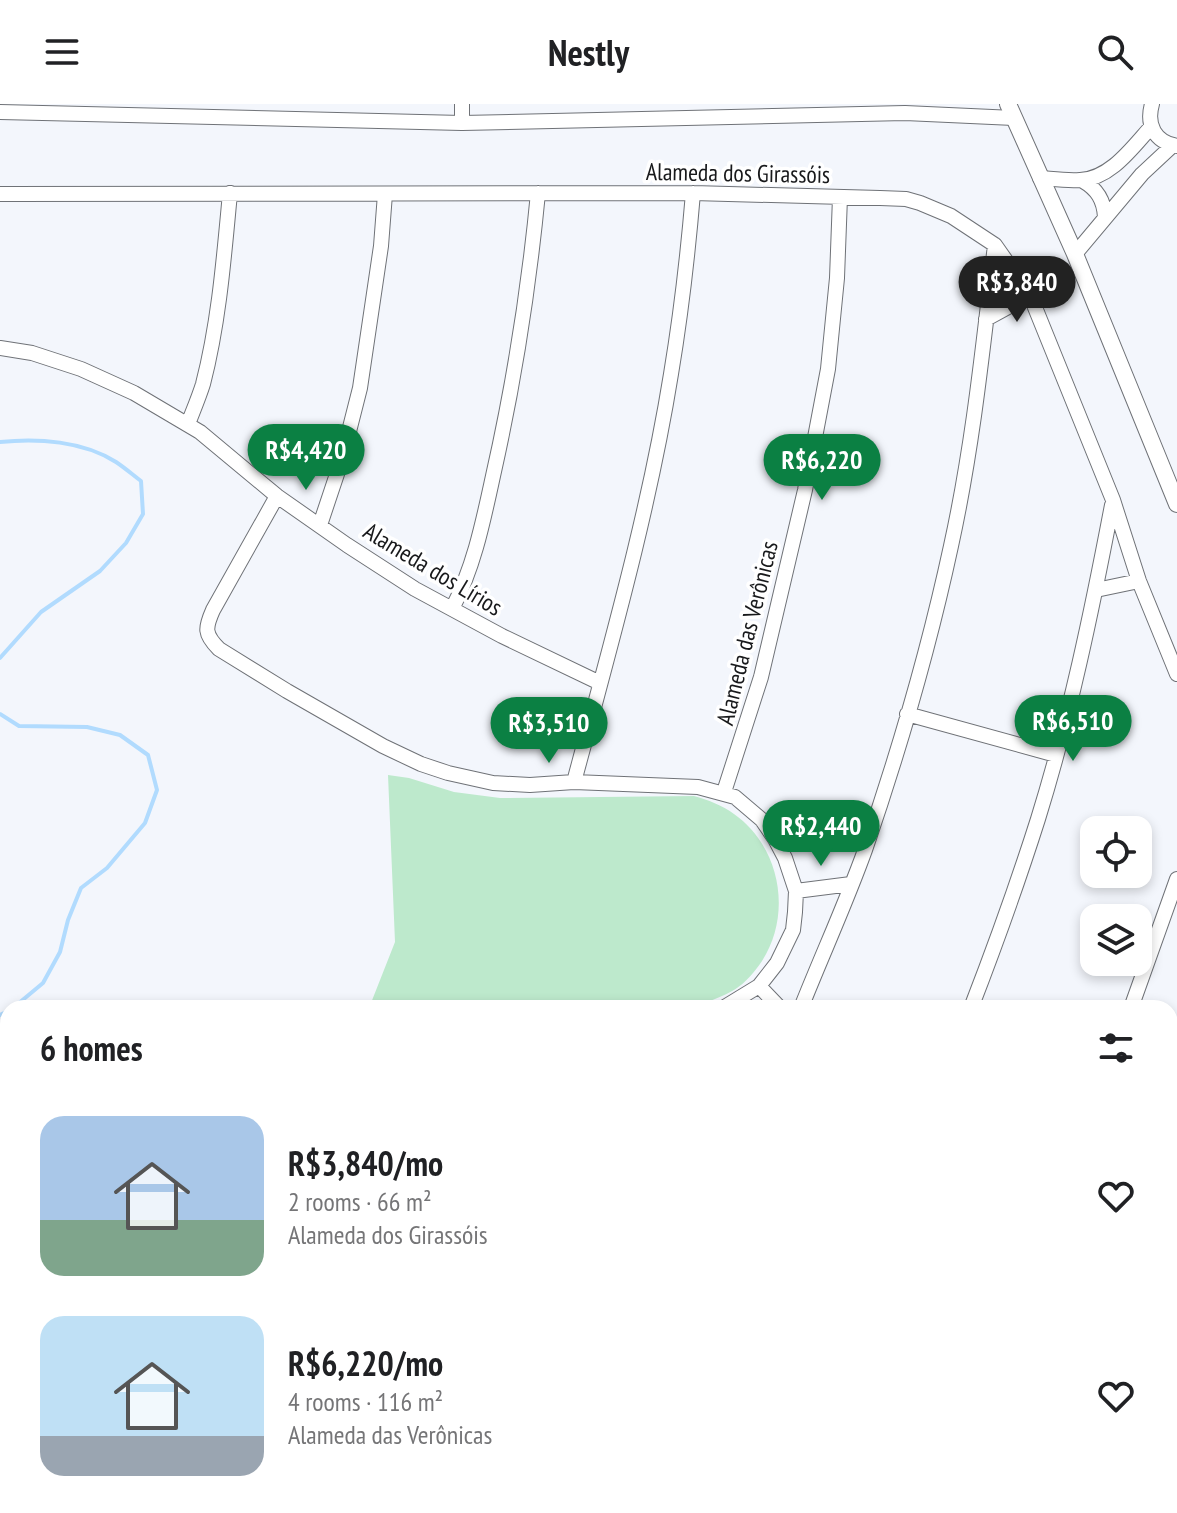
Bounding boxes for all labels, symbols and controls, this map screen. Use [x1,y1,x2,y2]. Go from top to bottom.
text: Nestly [548,29,629,76]
icon: menu [40,30,84,74]
icon: search [1093,30,1137,74]
street label: Alameda dos Girassóis [646,156,830,190]
pin: R$3,840 [943,256,1091,324]
text: R$3,840 [977,265,1057,298]
pin: R$4,420 [232,424,380,492]
text: R$4,420 [266,433,346,466]
pin: R$6,220 [748,434,896,502]
text: R$6,220 [782,443,862,476]
street label: Alameda dos Lírios [358,515,508,623]
street label: Alameda das Verônicas [709,538,785,728]
pin: R$6,510 [999,695,1147,763]
pin: R$3,510 [475,697,623,765]
text: R$6,510 [1033,704,1113,737]
text: R$3,510 [509,706,589,739]
pin: R$2,440 [747,800,895,868]
text: R$2,440 [781,809,861,842]
map controls [1080,816,1152,976]
button: locate [1080,816,1152,888]
button: layers [1080,904,1152,976]
text: 6 homes [40,1026,143,1070]
icon: filters [1094,1026,1138,1070]
text: R$3,840/mo [288,1141,443,1185]
icon: home [104,1148,200,1244]
icon: heart [1094,1174,1138,1218]
text: 2 rooms · 66 m² [288,1185,432,1218]
text: Alameda dos Girassóis [288,1218,488,1251]
text: R$6,220/mo [288,1341,443,1385]
icon: home [104,1348,200,1444]
icon: heart [1094,1374,1138,1418]
text: 4 rooms · 116 m² [288,1385,443,1418]
text: Alameda das Verônicas [288,1418,492,1451]

